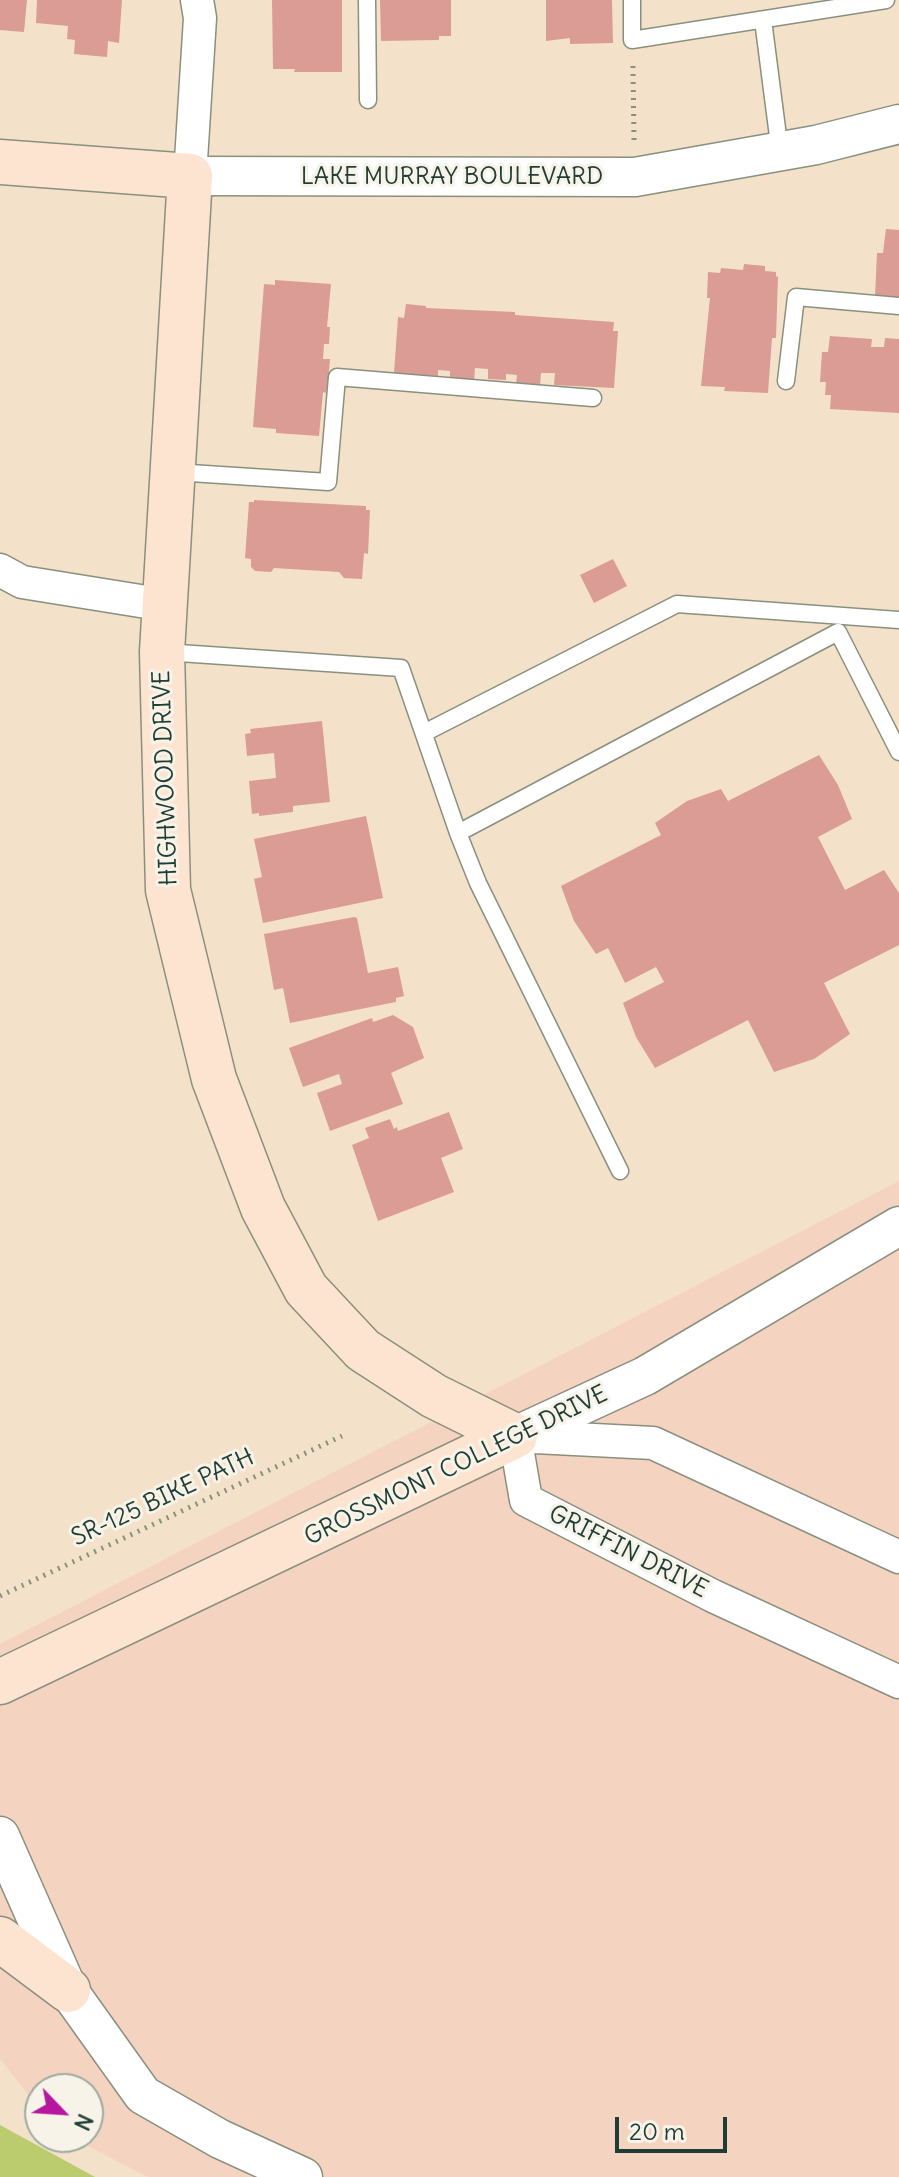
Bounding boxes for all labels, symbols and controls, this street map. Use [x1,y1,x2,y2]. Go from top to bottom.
street label: LAKE MURRAY BOULEVARD [301,163,603,191]
street label: HIGHWOOD DRIVE [148,670,184,886]
street label: GROSSMONT COLLEGE DRIVE [300,1380,612,1552]
street label: SR-125 BIKE PATH [67,1443,259,1553]
street label: GRIFFIN DRIVE [544,1499,712,1605]
north arrow [24,2073,104,2153]
scale bar [619,2101,731,2151]
text: N [68,2109,100,2135]
text: 20 m [629,2116,685,2146]

